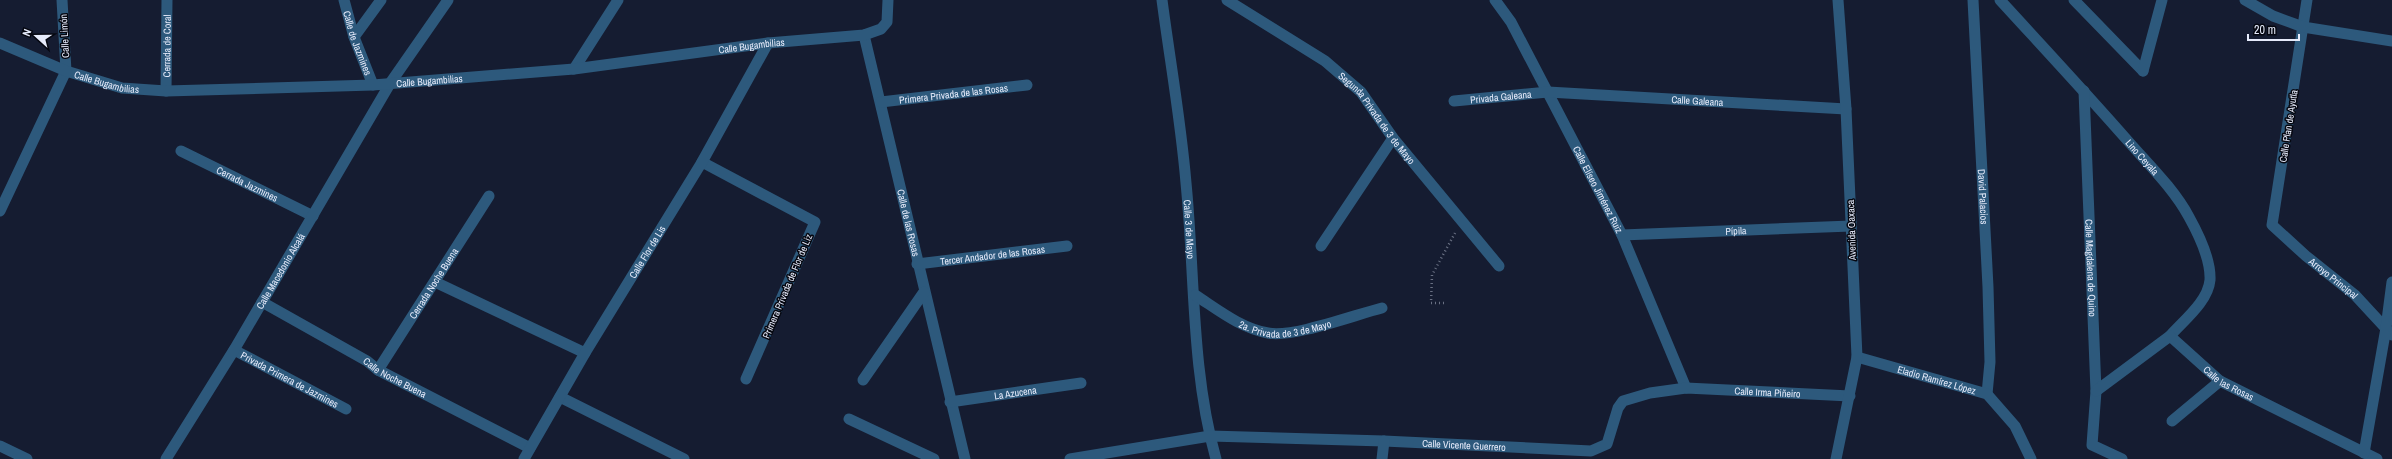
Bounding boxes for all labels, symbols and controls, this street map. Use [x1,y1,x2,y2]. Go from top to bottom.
street label: Calle de Jazmines [340,9,374,77]
street label: Calle Limón [57,14,72,58]
street label: Cerrada de Coral [160,14,174,78]
north arrow [16,16,56,56]
scale bar [2248,16,2299,42]
text: 20 m [2254,22,2276,38]
text: N [19,27,34,38]
street label: Calle Bugambilias [718,36,785,57]
street label: Calle Bugambilias [73,68,139,96]
street label: Segunda Privada de 3 de Mayo [1335,69,1418,167]
street label: Calle Bugambilias [396,72,463,90]
street label: Primera Privada de las Rosas [898,81,1009,107]
street label: Privada Galeana [1470,88,1533,106]
street label: Calle Plan de Ayutla [2276,88,2301,163]
street label: Calle Galeana [1671,93,1724,109]
street label: Lino Ceyala [2122,137,2162,178]
street label: Calle Elíseo Jiménez Ruiz [1570,144,1626,235]
street label: Cerrada Jazmines [214,163,280,205]
street label: David Palacios [1975,169,1991,225]
street label: Calle de las Rosas [894,188,922,258]
street label: Calle 3 de Mayo [1181,199,1197,260]
street label: Avenida Oaxaca [1844,199,1859,261]
street label: Calle Magdalena de Quino [2082,219,2099,317]
street label: Calle Flor de Lis [626,223,669,281]
street label: Pípila [1725,224,1747,238]
street label: Calle Macedonio Alcalá [253,231,308,312]
street label: Primera Privada de Flor de Liz [760,232,815,340]
street label: Tercer Andador de las Rosas [939,243,1046,268]
street label: Cerrada Noche Buena [406,245,461,321]
street label: Arroyo Principal [2305,254,2361,301]
street label: 2a. Privada de 3 de Mayo [1238,315,1332,327]
text: 2a. Privada de 3 de Mayo [1237,317,1333,341]
street label: Privada Primera de Jazmines [238,349,341,411]
street label: Calle Noche Buena [360,355,429,401]
street label: Eladio Ramírez López [1896,363,1978,398]
street label: Calle las Rosas [2200,363,2256,404]
street label: La Azucena [993,383,1038,403]
street label: Calle Irma Piñeiro [1734,384,1801,401]
street label: Calle Vicente Guerrero [1422,437,1507,454]

